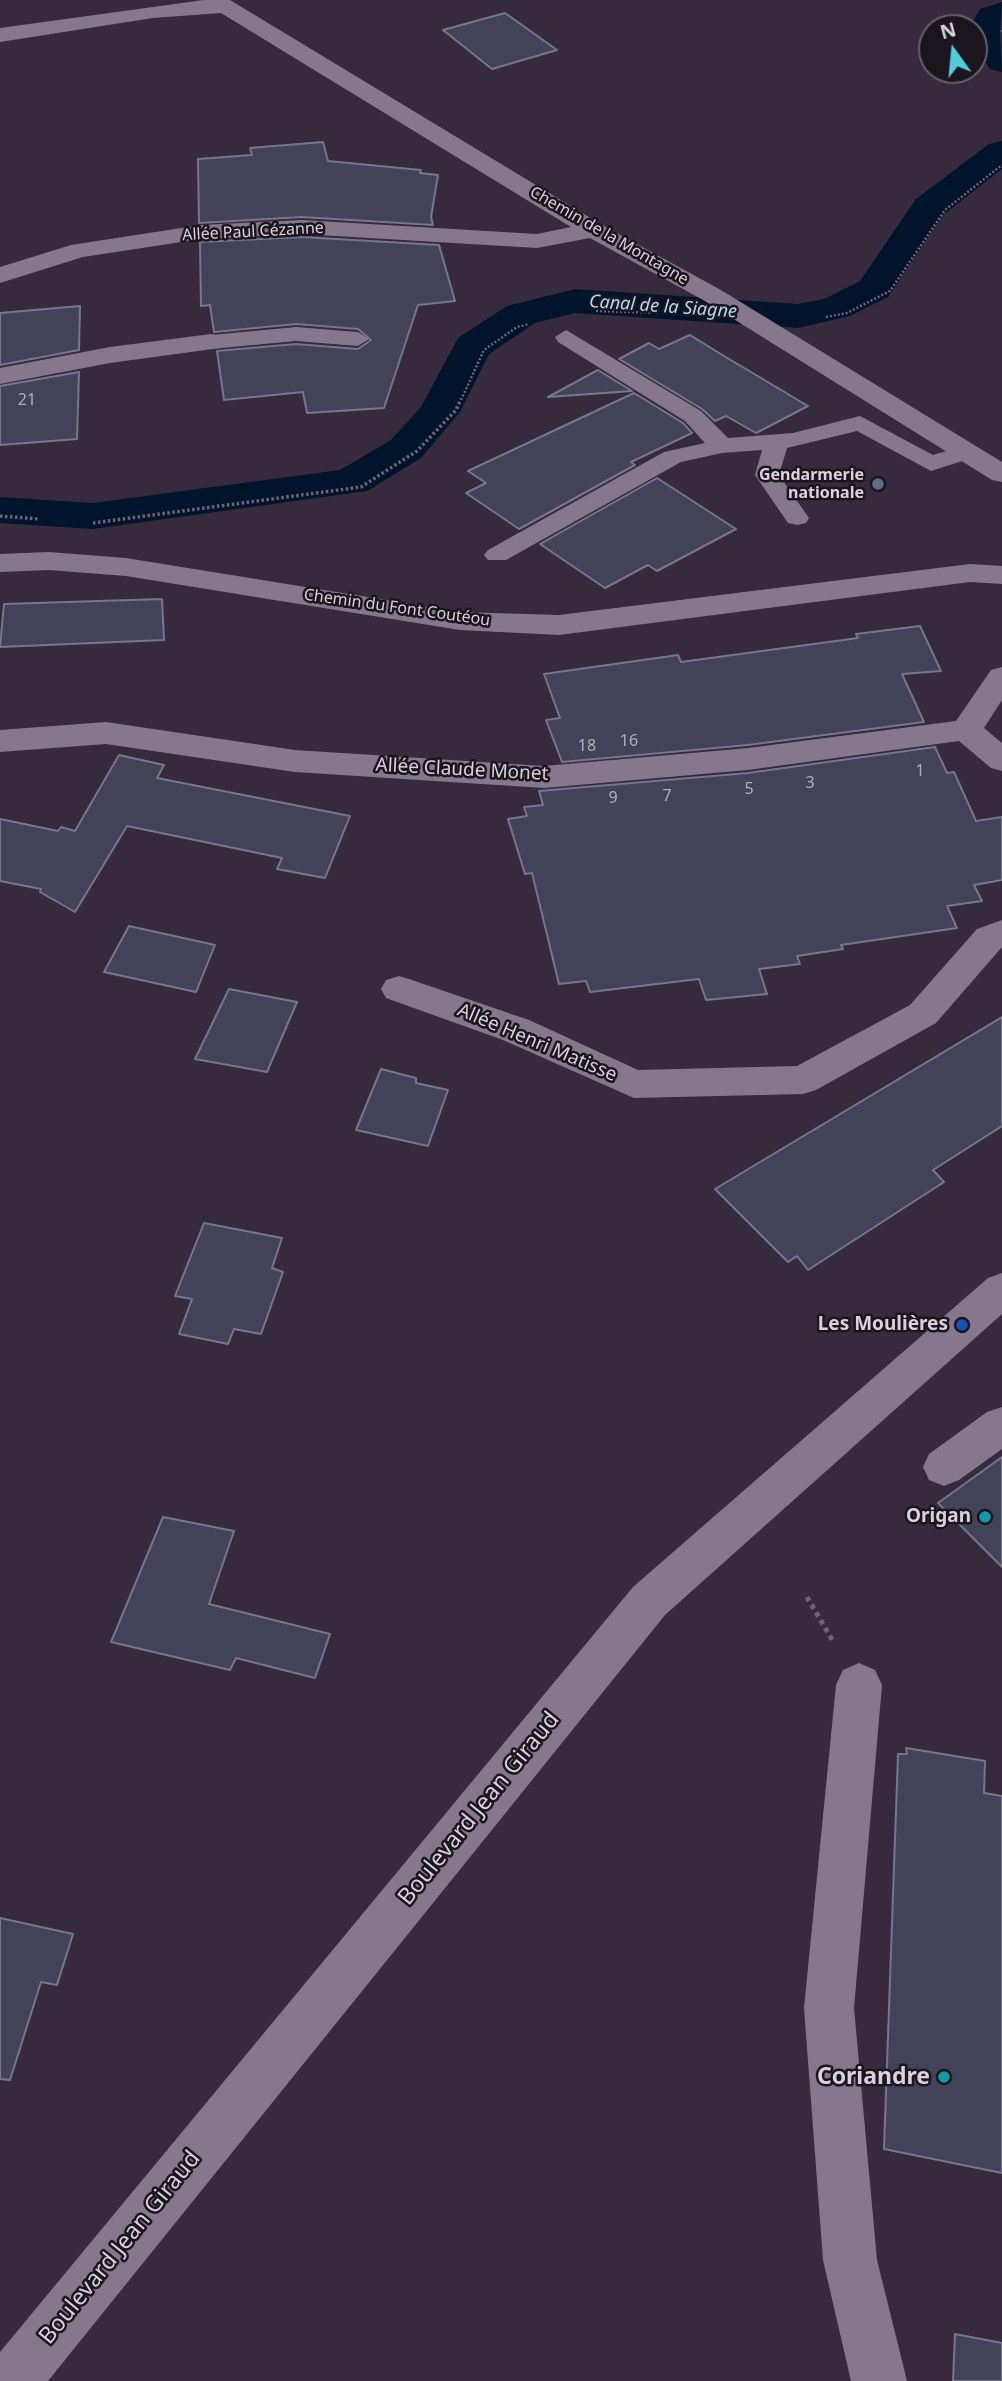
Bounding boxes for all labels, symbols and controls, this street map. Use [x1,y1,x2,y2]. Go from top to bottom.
north arrow [918,14,988,84]
text: N [937,16,959,45]
street label: Chemin de la Montagne [526,183,692,289]
street label: Allée Paul Cézanne [182,219,324,245]
water label: Canal de la Siagne [588,291,738,323]
house number: 21 [18,390,36,410]
place label: Gendarmerie nationale [759,465,864,503]
marker: Gendarmerie nationale [870,476,886,492]
street label: Chemin du Font Coutéou [303,585,491,631]
house number: 16 [620,731,638,751]
house number: 18 [578,736,596,756]
street label: Allée Claude Monet [375,754,549,786]
house number: 1 [915,761,925,781]
house number: 3 [805,773,815,793]
house number: 5 [744,779,754,799]
house number: 7 [662,786,672,806]
house number: 9 [608,788,618,808]
street label: Allée Henri Matisse [454,999,620,1087]
place label: Les Moulières [818,1314,948,1336]
marker: Les Moulières [954,1317,970,1333]
place label: Origan [906,1506,971,1528]
marker: Origan [977,1509,993,1525]
street label: Boulevard Jean Giraud [393,1707,565,1911]
place label: Coriandre [817,2063,930,2091]
marker: Coriandre [936,2069,952,2085]
street label: Boulevard Jean Giraud [34,2146,206,2350]

